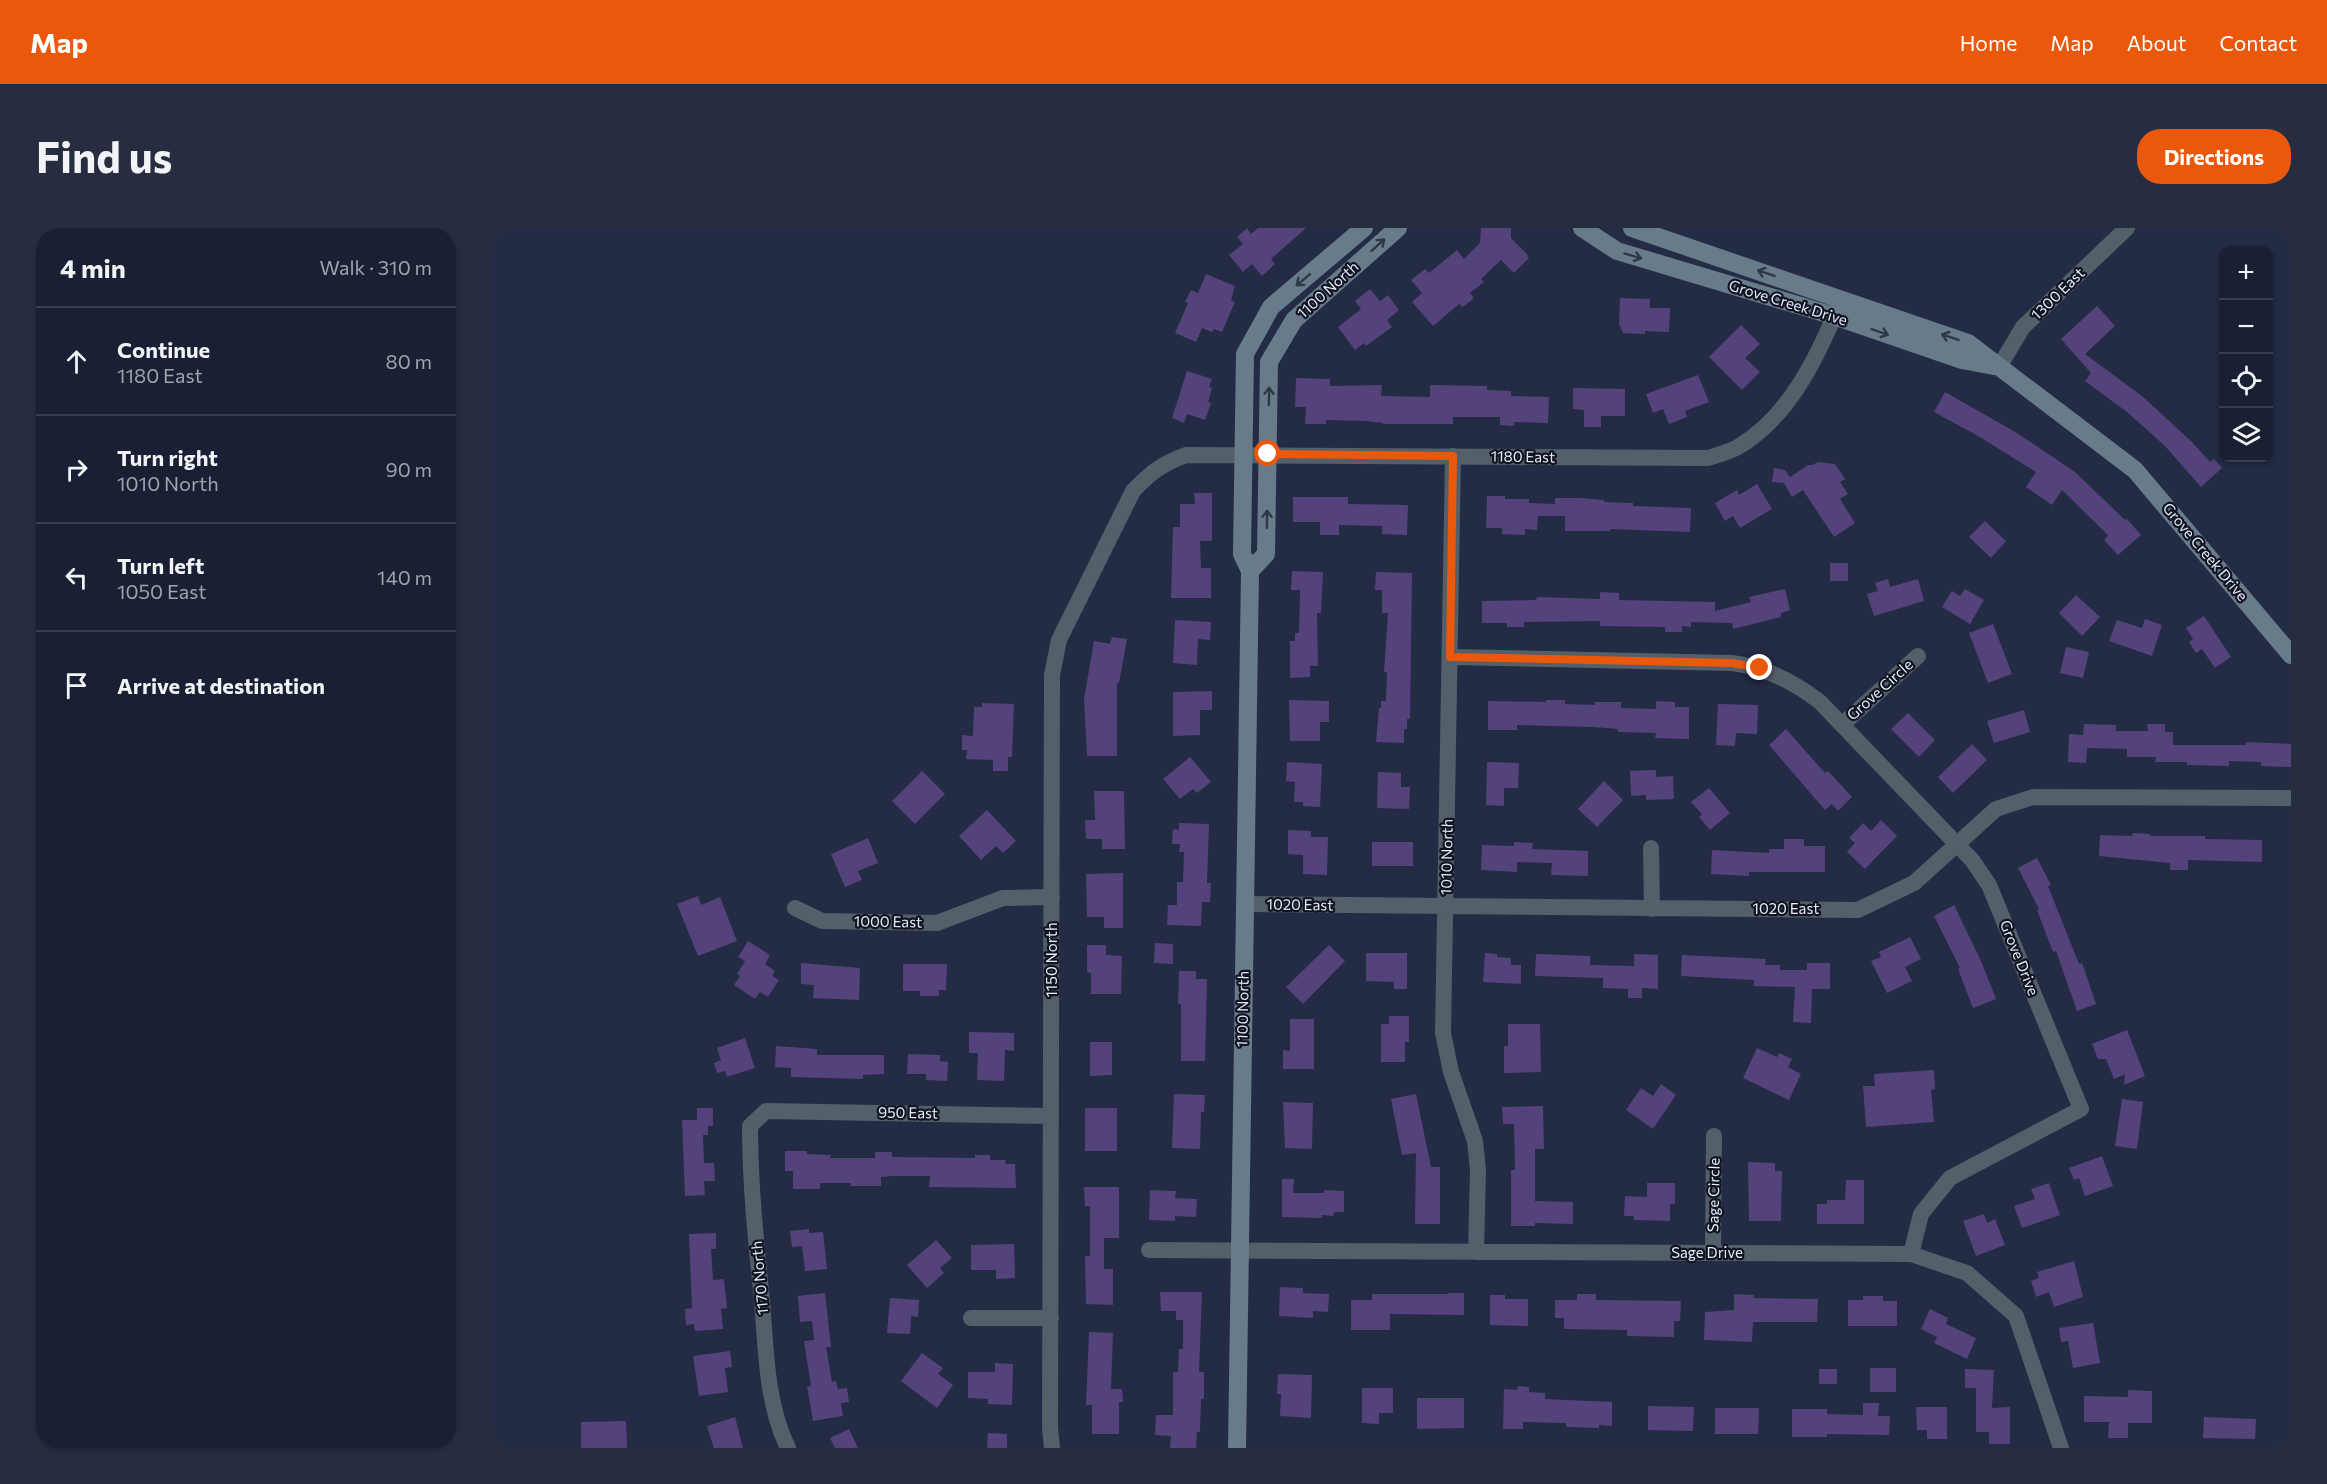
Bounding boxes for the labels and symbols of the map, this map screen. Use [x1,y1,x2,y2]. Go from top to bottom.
one-way arrow [1370,239,1386,252]
one-way arrow [1623,251,1642,262]
street label: 1100 North [1293,257,1362,321]
street label: 1300 East [2027,263,2088,323]
one-way arrow [1757,267,1776,278]
one-way arrow [1295,273,1311,286]
street label: Grove Creek Drive [1727,275,1850,329]
one-way arrow [1870,327,1889,338]
one-way arrow [1941,330,1960,341]
one-way arrow [1263,386,1274,406]
route start [1254,440,1280,466]
street label: 1180 East [1491,446,1555,466]
street label: Grove Creek Drive [2159,499,2252,604]
one-way arrow [1261,509,1273,529]
route end [1746,654,1772,680]
street label: Grove Circle [1843,655,1916,724]
street label: 1010 North [1436,819,1456,895]
street label: 1020 East [1266,894,1334,914]
street label: 1020 East [1753,899,1819,917]
street label: 1000 East [854,911,922,931]
street label: Grove Drive [1997,917,2043,998]
street label: 1150 North [1042,922,1060,998]
street label: 1100 North [1232,971,1252,1047]
street label: 950 East [878,1102,938,1122]
street label: Sage Circle [1703,1158,1723,1232]
street label: 1170 North [747,1240,771,1316]
street label: Sage Drive [1671,1243,1743,1261]

